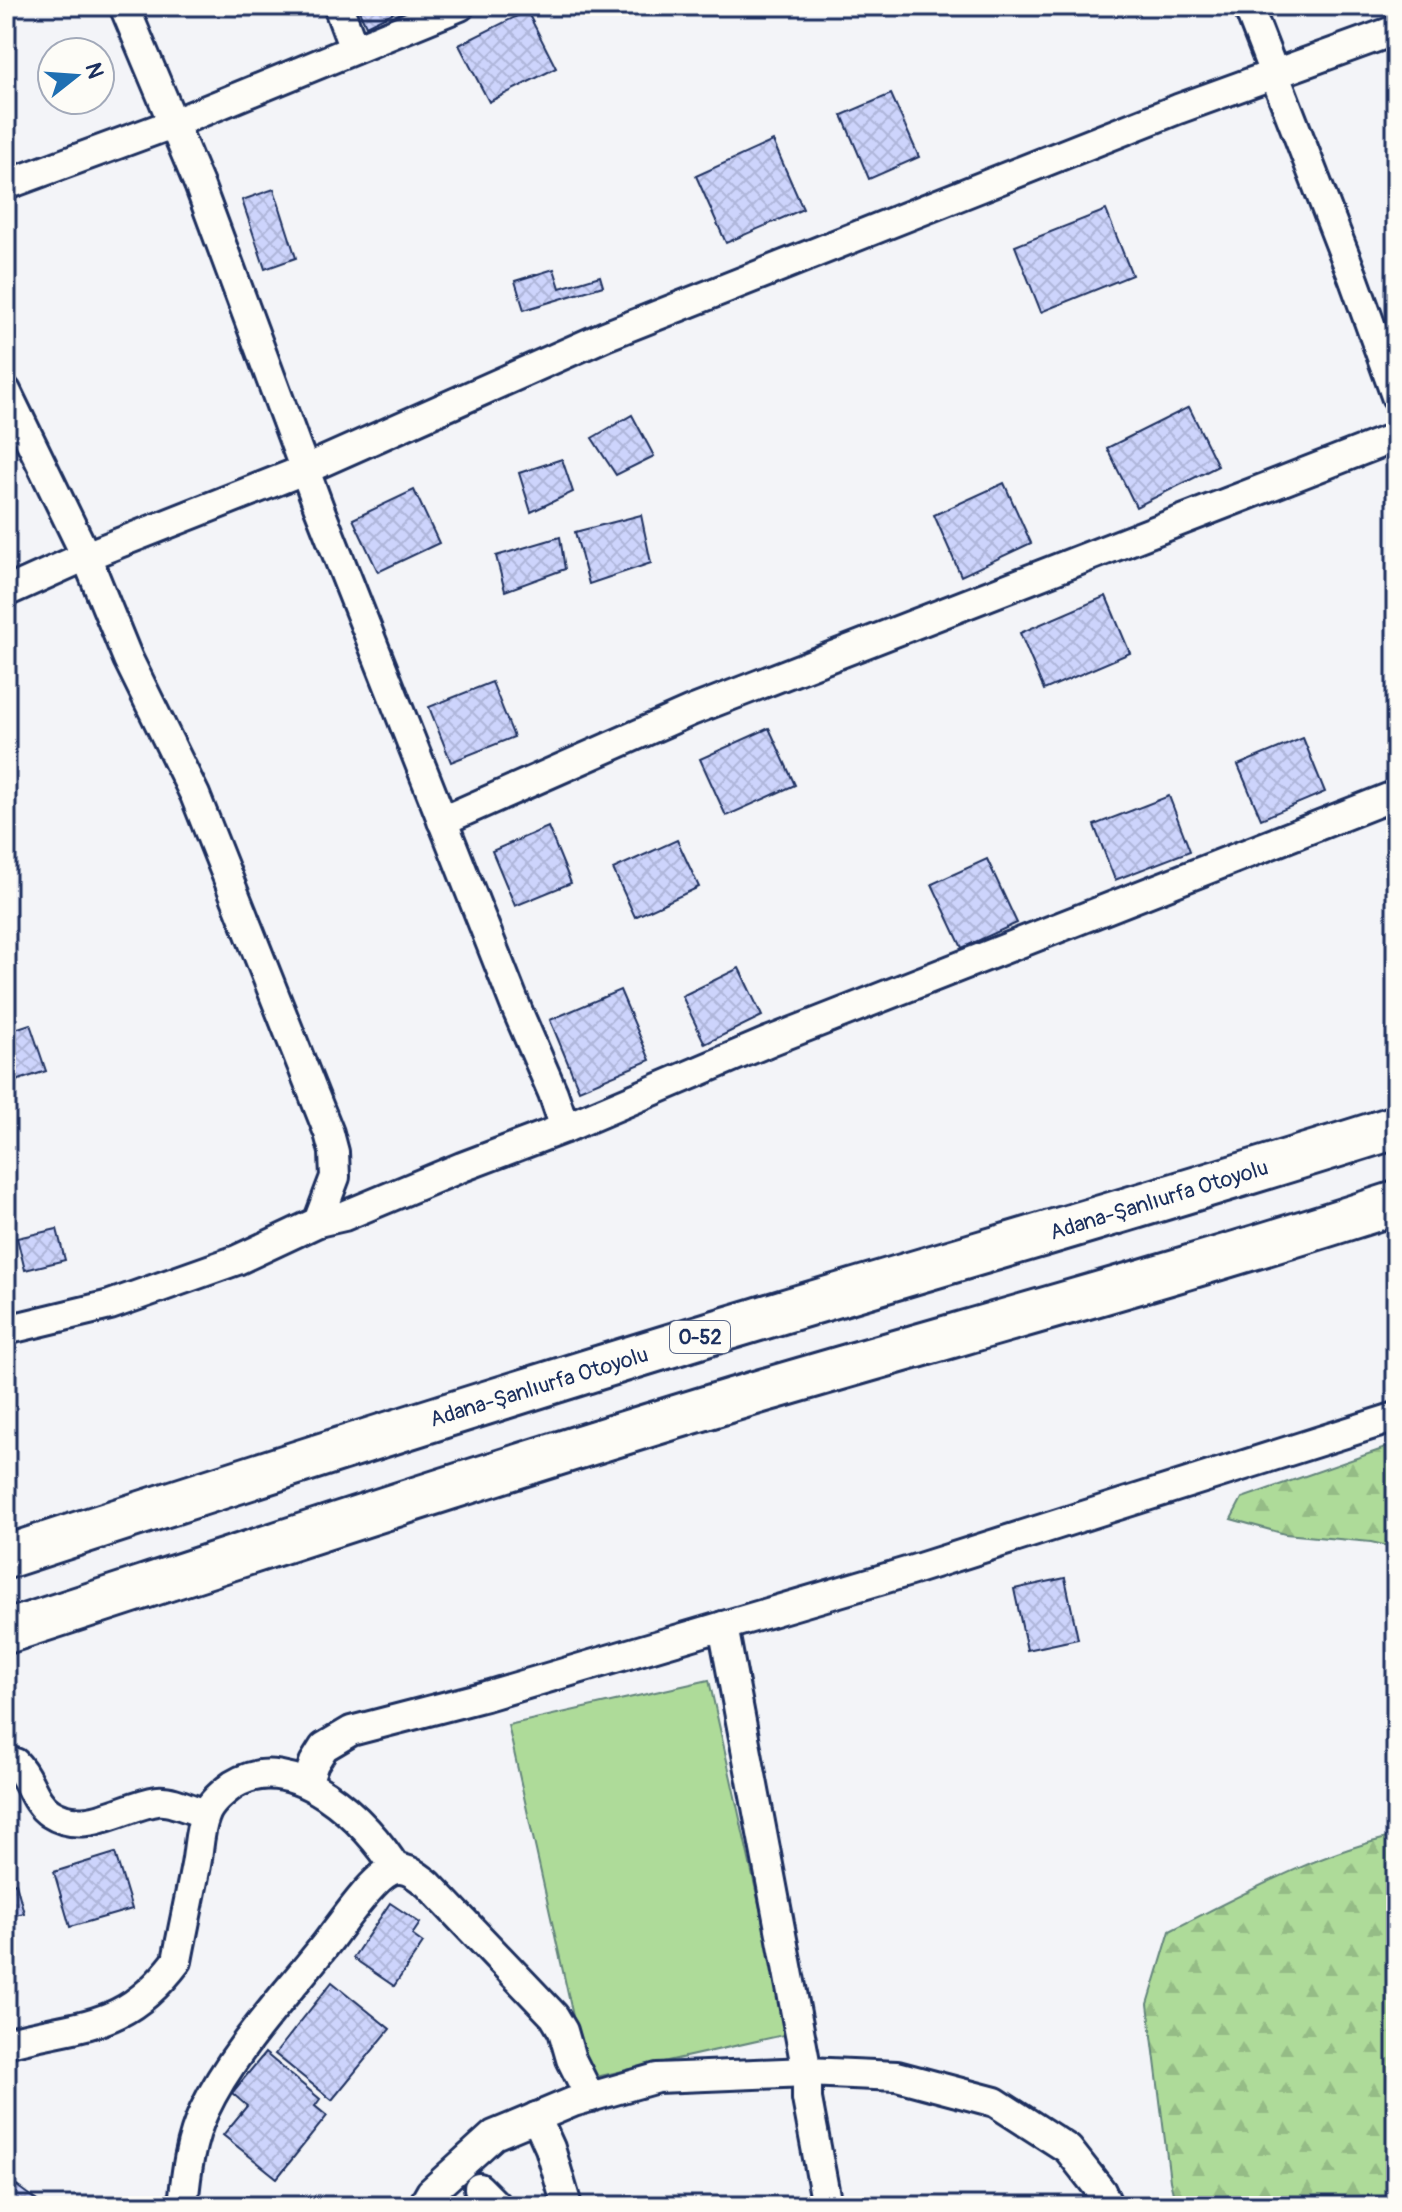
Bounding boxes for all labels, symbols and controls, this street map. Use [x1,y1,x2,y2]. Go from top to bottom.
north arrow [36,36,116,116]
text: N [79,59,110,82]
street label: Adana-Şanlıurfa Otoyolu [1046,1153,1272,1247]
road number: O-52 [670,1321,730,1353]
street label: Adana-Şanlıurfa Otoyolu [426,1340,652,1434]

